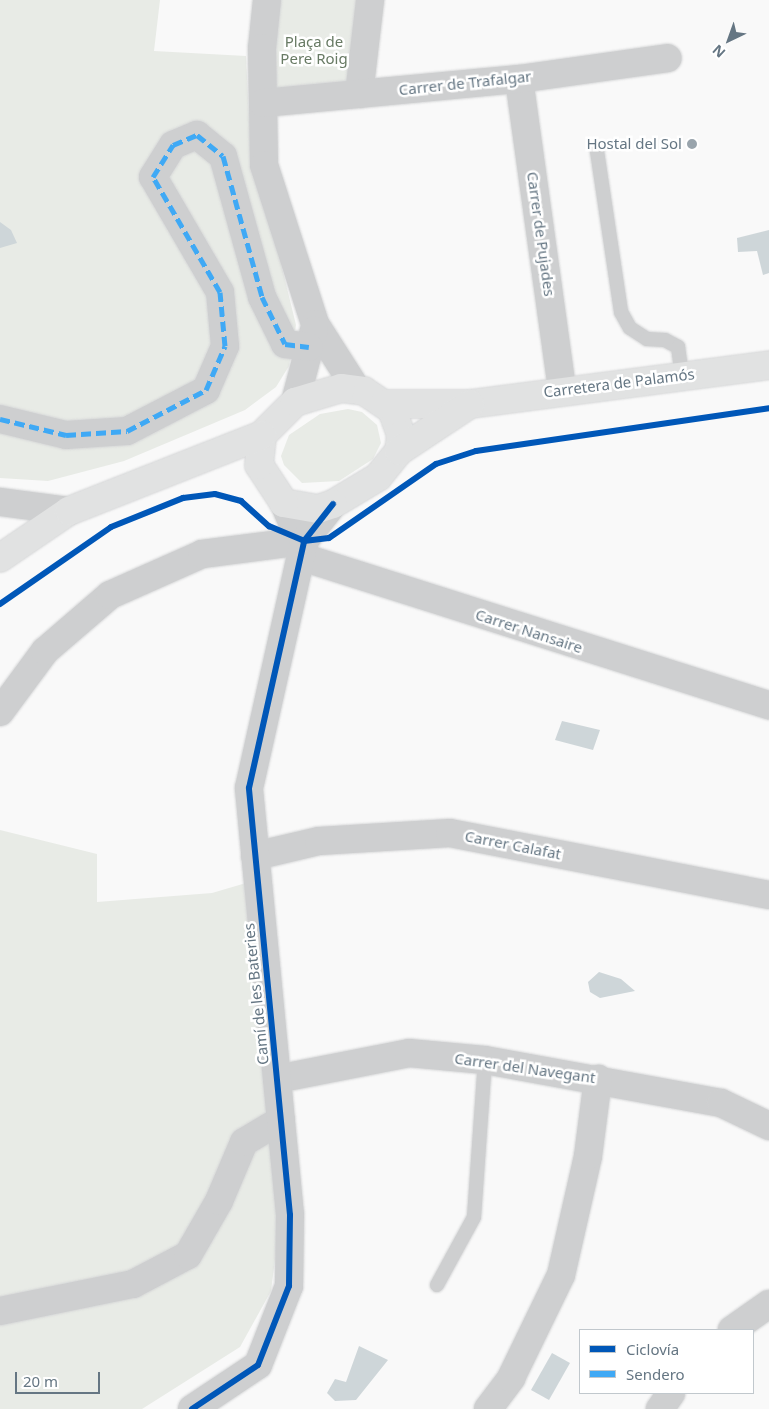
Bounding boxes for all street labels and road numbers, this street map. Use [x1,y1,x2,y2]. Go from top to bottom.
street label: Carrer de Trafalgar [398,67,532,99]
street label: Carrer de Pujades [523,171,559,297]
street label: Carretera de Palamós [542,365,696,401]
street label: Carrer Nansaire [473,605,585,657]
street label: Carrer Calafat [463,827,563,863]
street label: Camí de les Bateries [240,922,272,1066]
street label: Carrer del Navegant [453,1049,597,1087]

